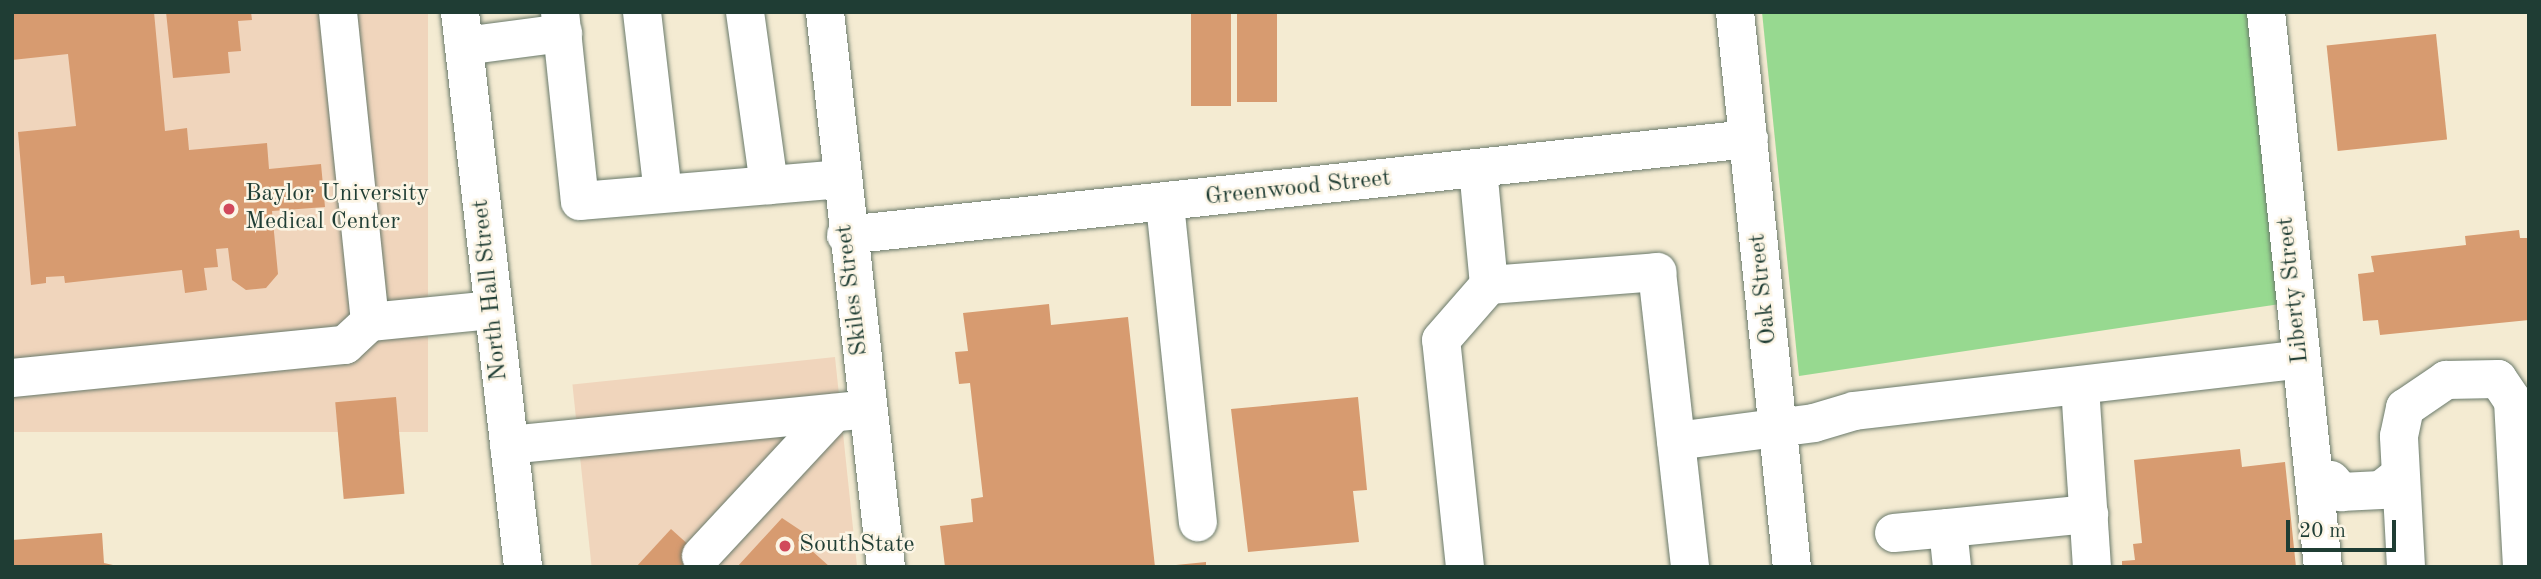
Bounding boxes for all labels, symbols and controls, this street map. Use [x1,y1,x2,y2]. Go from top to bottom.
street label: Greenwood Street [1204,165,1392,213]
place label: Baylor University Medical Center [245,181,429,237]
street label: North Hall Street [467,198,515,382]
marker: Baylor University Medical Center [219,199,239,219]
street label: Liberty Street [2272,215,2316,365]
street label: Skiles Street [831,223,875,357]
street label: Oak Street [1744,232,1784,346]
scale bar [2289,505,2399,550]
text: 20 m [2299,521,2346,542]
place label: SouthState [799,532,915,560]
marker: SouthState [777,538,793,554]

